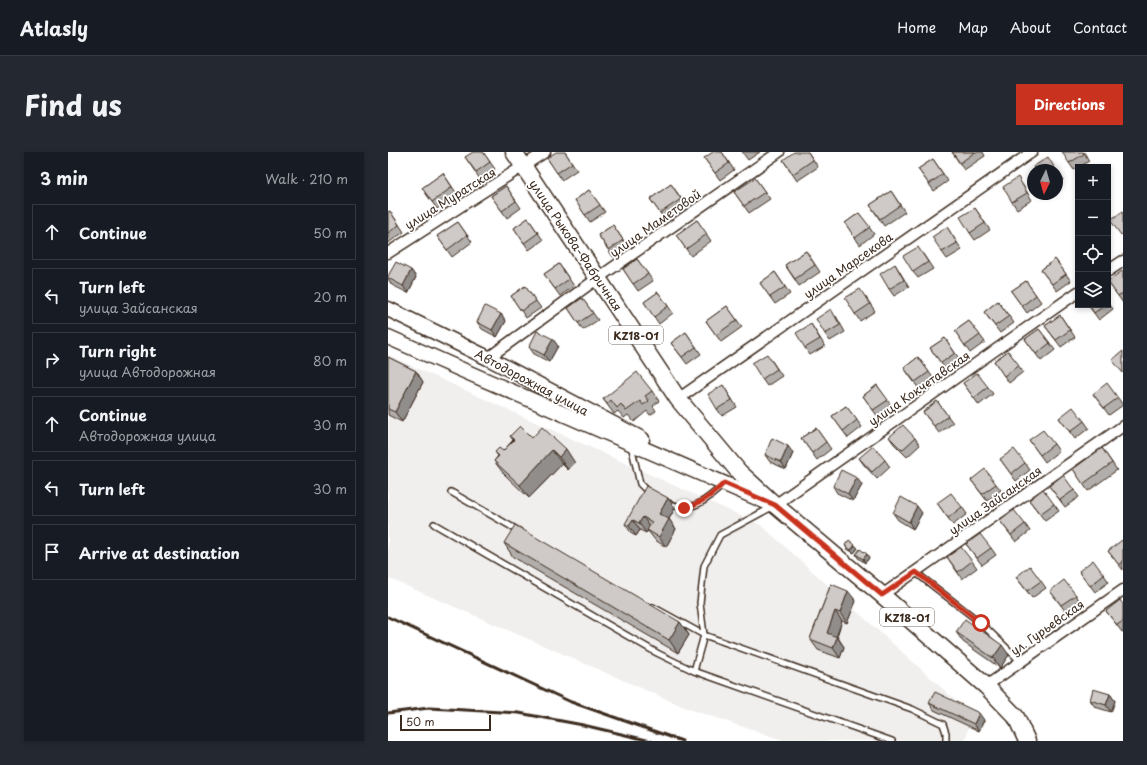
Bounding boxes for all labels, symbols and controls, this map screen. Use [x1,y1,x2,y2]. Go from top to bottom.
text: Atlasly [20,14,88,42]
text: Home [897,17,936,38]
text: Map [958,17,988,38]
text: About [1010,17,1051,38]
text: Contact [1073,17,1127,38]
text: Find us [24,83,122,126]
button: Directions [1016,84,1123,125]
street label: улица Муратская [401,163,499,233]
north arrow [1027,164,1063,200]
map controls [1075,164,1111,308]
button: + [1075,164,1111,200]
text: 3 min [40,165,88,191]
text: Walk · 210 m [265,169,348,188]
street label: улица Рыкова-Фабричная [525,176,627,314]
street label: улица Маметовой [606,185,704,261]
button: − [1075,200,1111,236]
icon: ahead [41,221,63,243]
text: Continue [79,221,147,244]
text: 50 m [313,223,347,242]
street label: улица Марсекова [800,227,897,303]
button: locate [1075,236,1111,272]
button: layers [1075,272,1111,308]
text: Turn left [79,275,145,298]
icon: left [41,285,63,307]
text: 20 m [313,287,347,306]
text: улица Зайсанская [79,298,198,317]
road number: KZ18-01 [609,326,663,344]
text: Turn right [79,339,156,362]
street label: Автодорожная улица [472,344,592,420]
street label: улица Кокчетавская [865,346,973,430]
icon: right [41,349,63,371]
text: 80 m [313,351,347,370]
text: улица Автодорожная [79,362,216,381]
text: Continue [79,403,147,426]
icon: ahead [41,413,63,435]
text: 30 m [313,415,347,434]
text: Автодорожная улица [79,426,216,445]
street label: улица Зайсанская [945,461,1045,539]
icon: left [41,477,63,499]
text: Turn left [79,477,145,500]
text: 30 m [313,479,347,498]
route end [675,499,693,517]
icon: arrive [41,541,63,563]
text: Arrive at destination [79,541,240,564]
street label: ул. Гурьевская [1006,595,1088,659]
road number: KZ18-01 [880,608,934,626]
route start [972,614,990,632]
scale bar [400,713,491,732]
text: 50 m [406,713,435,730]

